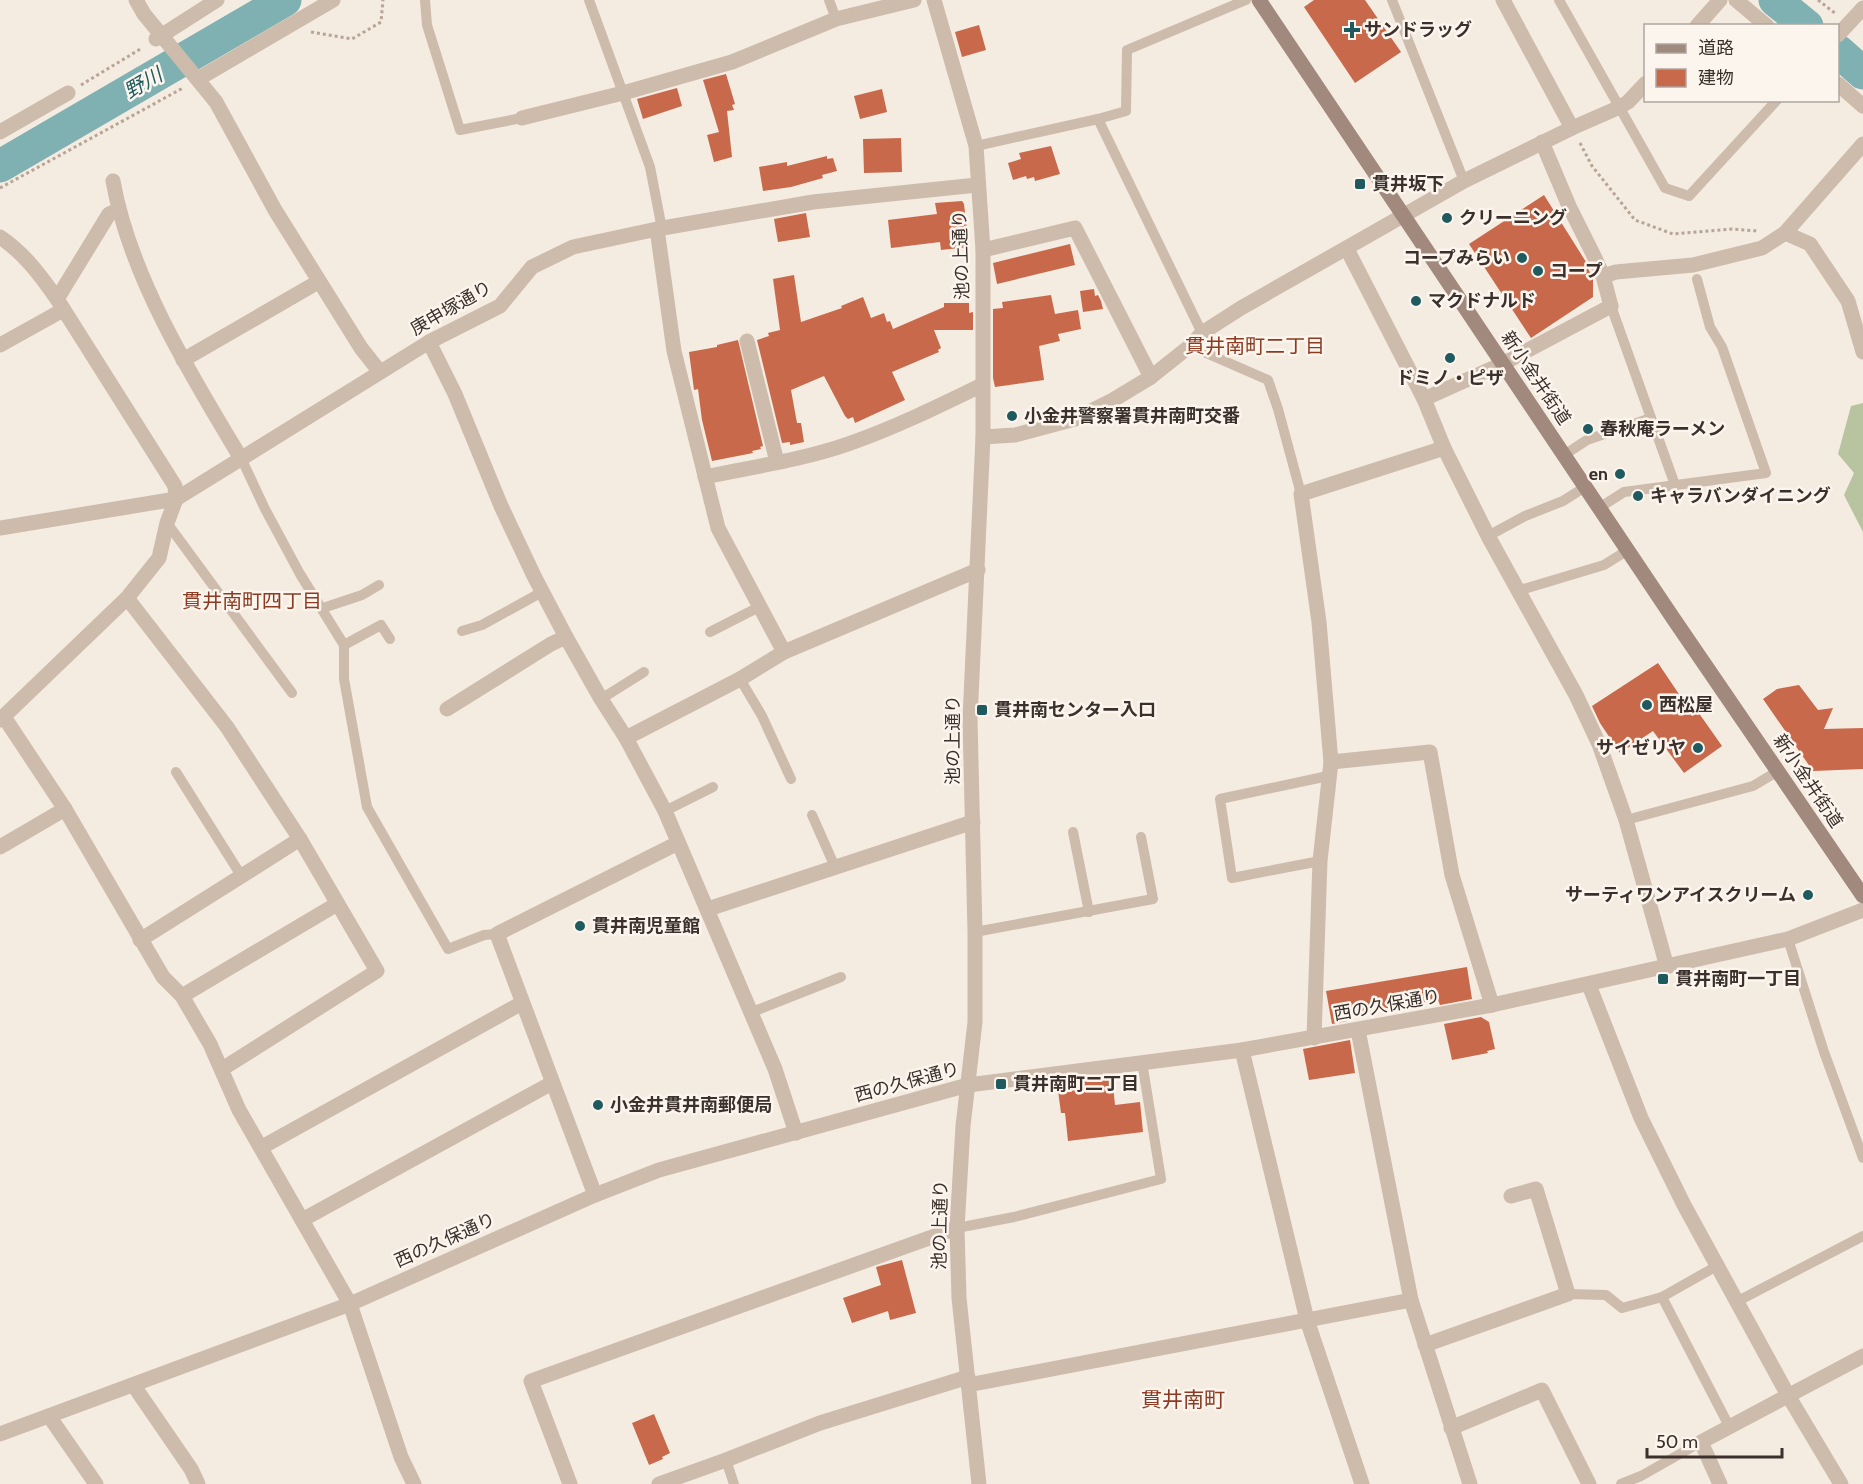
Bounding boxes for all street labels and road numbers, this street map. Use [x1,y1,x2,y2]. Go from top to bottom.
street label: 池の上通り [948,210,974,300]
street label: 庚申塚通り [407,276,495,340]
street label: 新小金井街道 [1497,327,1575,429]
street label: 池の上通り [942,695,964,785]
street label: 新小金井街道 [1769,730,1847,832]
street label: 西の久保通り [1332,985,1442,1025]
street label: 西の久保通り [852,1057,962,1107]
street label: 池の上通り [928,1180,952,1270]
street label: 西の久保通り [391,1208,499,1272]

